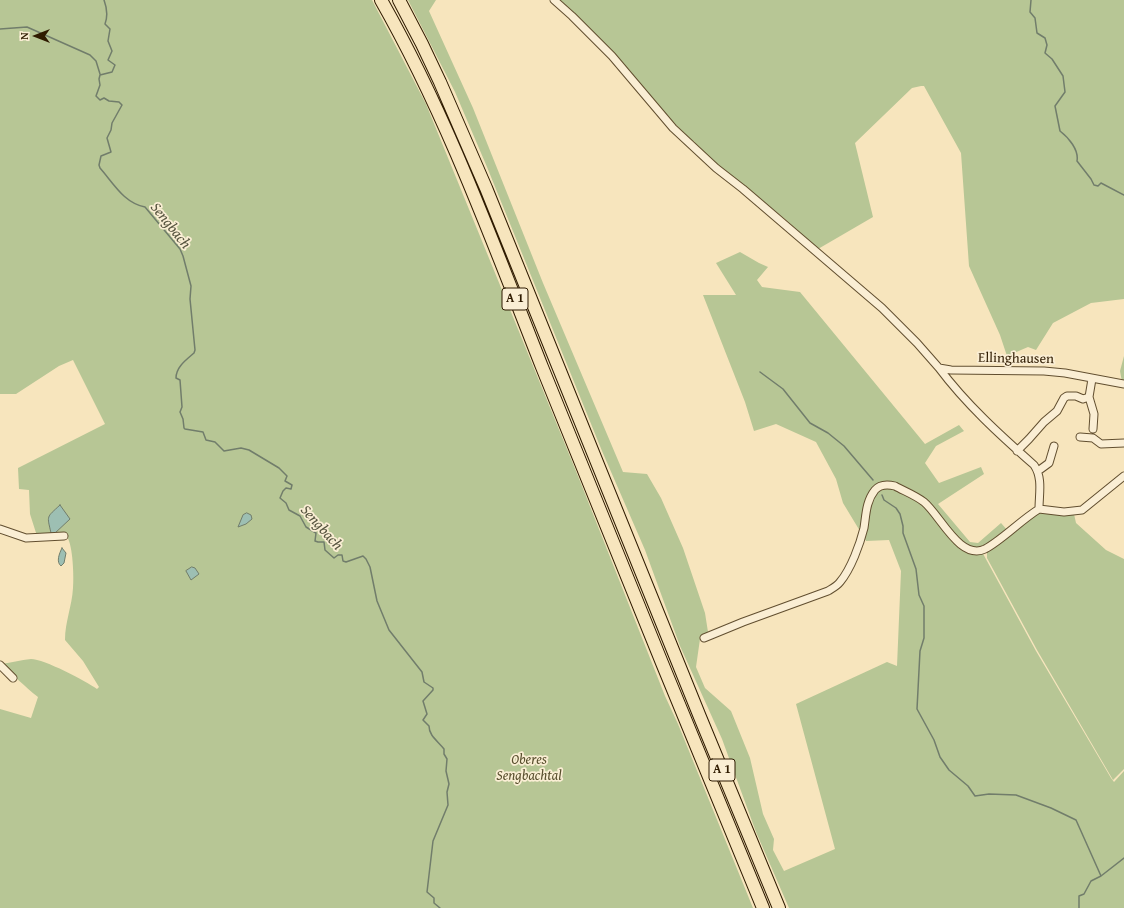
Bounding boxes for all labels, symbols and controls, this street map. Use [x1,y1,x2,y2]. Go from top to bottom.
north arrow [16,16,56,56]
text: N [16,32,32,40]
water label: Sengbach [146,199,194,253]
road number: A 1 [502,288,528,310]
street label: Ellinghausen [978,350,1054,368]
water label: Sengbach [296,502,346,554]
park label: Oberes Sengbachtal [496,752,562,784]
road number: A 1 [709,759,735,781]

